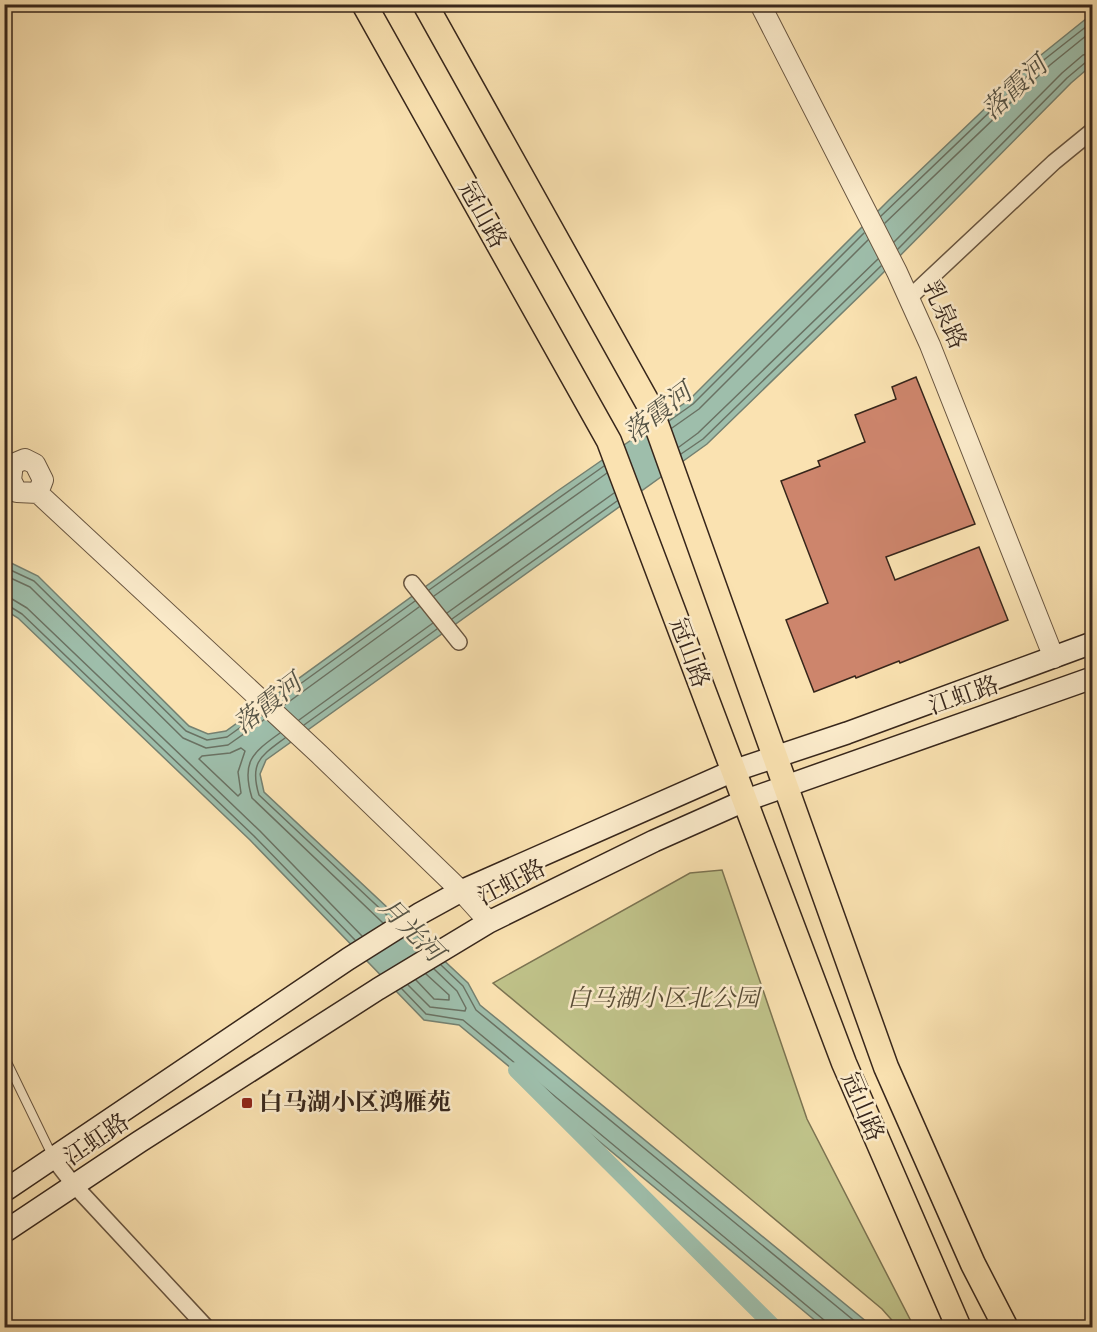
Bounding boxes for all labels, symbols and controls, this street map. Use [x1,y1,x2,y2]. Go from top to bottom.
water label: 落霞河 [976,47,1057,126]
street label: 冠山路 [451,176,513,254]
street label: 乳泉路 [916,276,972,354]
water label: 落霞河 [617,374,702,449]
street label: 冠山路 [663,614,715,692]
water label: 落霞河 [227,665,312,741]
street label: 江虹路 [925,670,1003,722]
street label: 江虹路 [473,853,551,913]
water label: 月光河 [372,891,453,972]
park label: 白马湖小区北公园 [567,984,763,1014]
street label: 冠山路 [834,1068,890,1146]
place label: 白马湖小区鸿雁苑 [259,1088,451,1118]
marker: 白马湖小区鸿雁苑 [240,1096,254,1110]
street label: 江虹路 [59,1107,135,1173]

